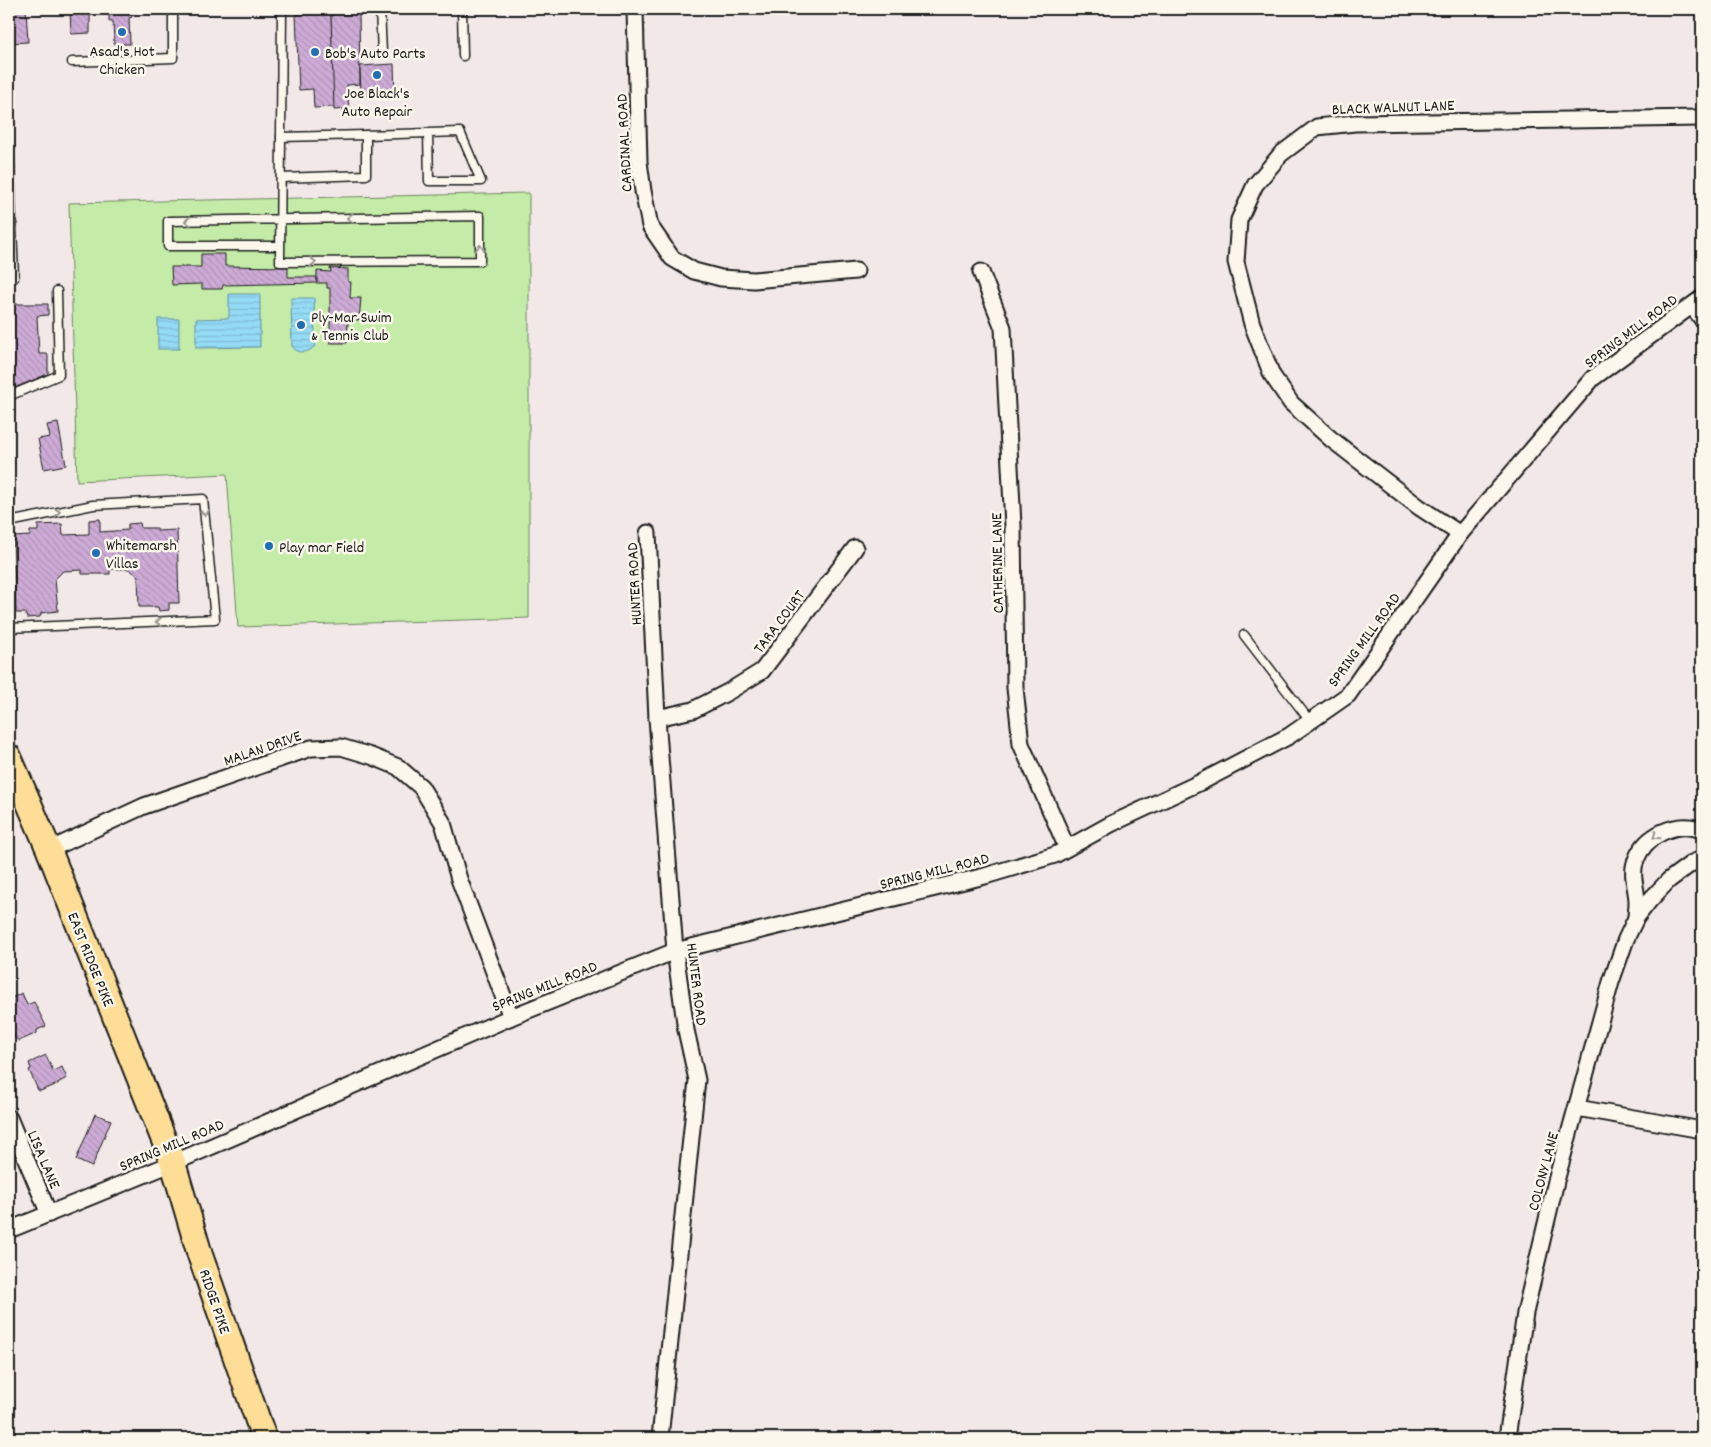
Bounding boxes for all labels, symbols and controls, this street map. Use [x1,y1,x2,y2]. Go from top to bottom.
marker: Asad's Hot Chicken [116,26,128,38]
place label: Asad's Hot Chicken [89,41,155,82]
place label: Bob's Auto Parts [325,43,426,66]
marker: Bob's Auto Parts [309,46,321,58]
marker: Joe Black's Auto Repair [371,69,383,81]
place label: Joe Black's Auto Repair [342,83,413,124]
street label: CARDINAL ROAD [611,93,640,193]
street label: BLACK WALNUT LANE [1332,95,1455,122]
one-way arrow [346,213,354,223]
one-way arrow [183,215,191,226]
one-way arrow [475,244,485,252]
one-way arrow [310,257,317,267]
street label: SPRING MILL ROAD [1580,289,1683,375]
place label: Ply-Mar Swim & Tennis Club [311,307,392,348]
marker: Ply-Mar Swim & Tennis Club [295,319,307,331]
one-way arrow [52,507,61,518]
one-way arrow [199,510,210,518]
street label: CATHERINE LANE [986,512,1011,613]
place label: Whitemarsh Villas [106,535,177,576]
place label: Play mar Field [279,537,364,560]
marker: Play mar Field [263,540,275,552]
street label: HUNTER ROAD [622,542,649,626]
marker: Whitemarsh Villas [90,547,102,559]
street label: TARA COURT [748,585,812,659]
street label: SPRING MILL ROAD [1323,588,1407,692]
one-way arrow [155,617,162,627]
street label: MALAN DRIVE [221,725,306,773]
one-way arrow [1652,830,1662,839]
street label: SPRING MILL ROAD [878,848,992,897]
street label: EAST RIDGE PIKE [60,909,119,1011]
street label: HUNTER ROAD [679,942,712,1027]
street label: SPRING MILL ROAD [489,956,601,1019]
street label: SPRING MILL ROAD [116,1114,228,1179]
street label: LISA LANE [20,1127,66,1193]
street label: COLONY LANE [1523,1129,1566,1214]
street label: RIDGE PIKE [192,1266,236,1338]

